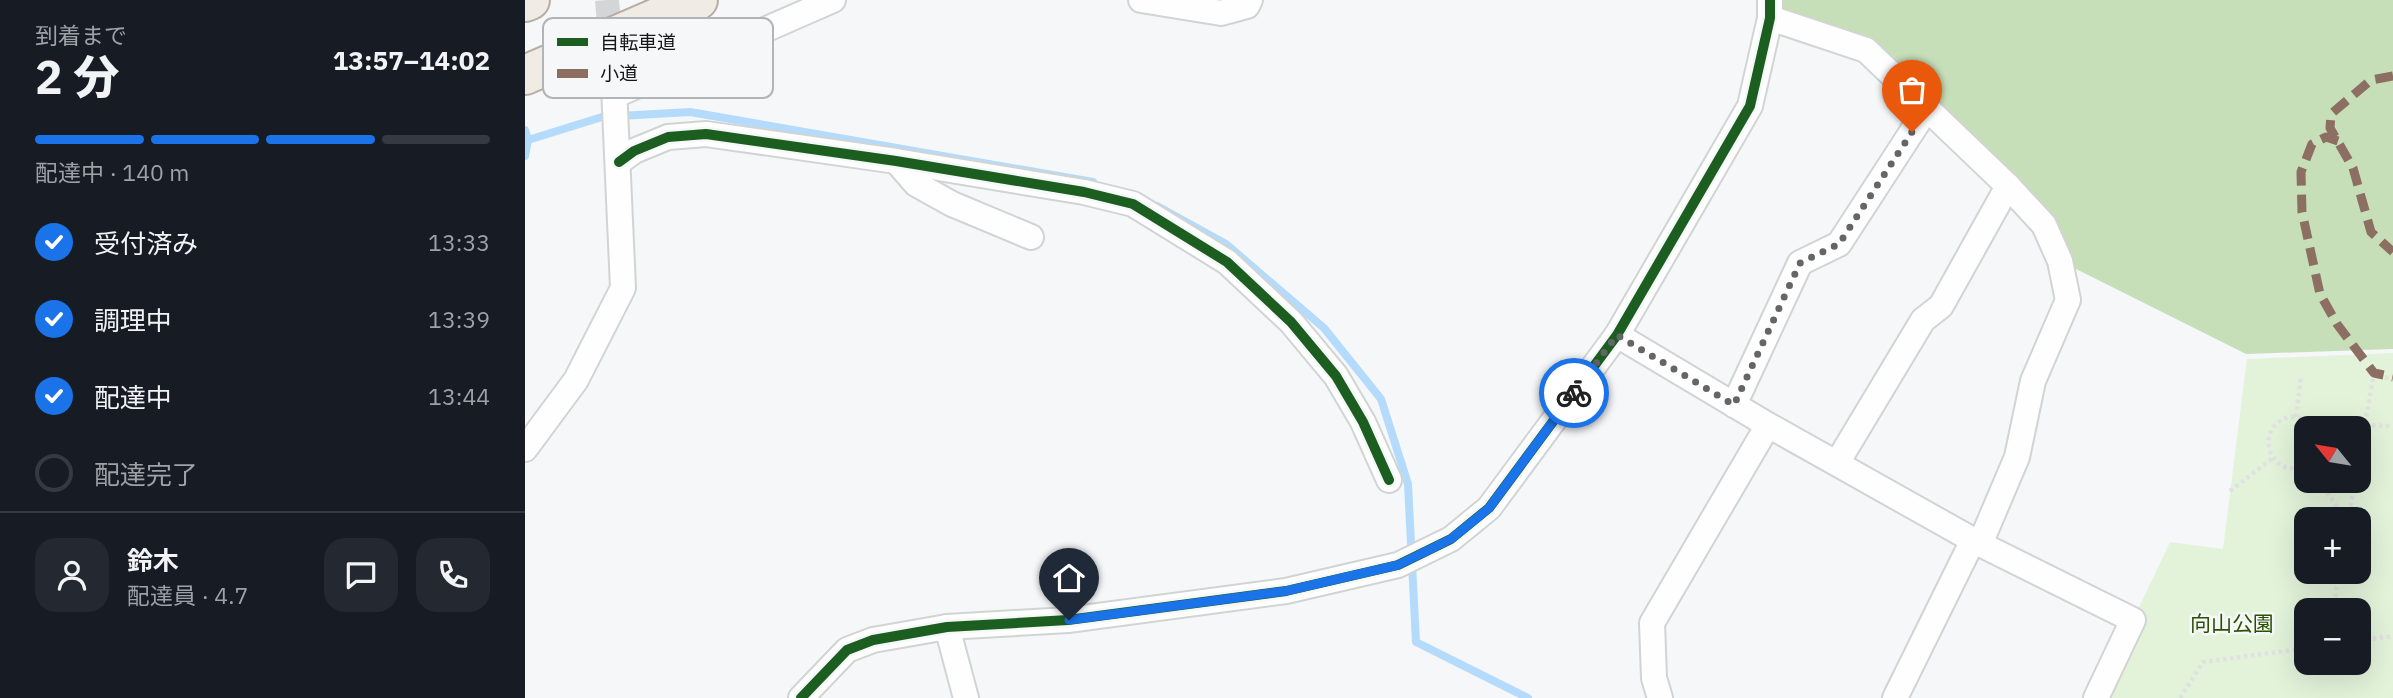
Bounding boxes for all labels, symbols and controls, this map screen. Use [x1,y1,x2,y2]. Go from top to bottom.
legend [543,18,773,98]
text: 到着まで [35,20,127,50]
text: 自転車道 [600,30,676,54]
text: 13:57–14:02 [333,43,490,77]
text: 2 分 [35,47,119,107]
pin [1882,60,1942,132]
text: 小道 [600,61,638,85]
icon: bag [1893,71,1931,109]
text: 配達中 · 140 m [35,157,189,187]
icon: check [35,223,73,261]
text: 受付済み [94,226,198,260]
text: 13:33 [428,227,490,257]
icon: check [35,300,73,338]
text: 調理中 [94,303,172,337]
text: 13:39 [428,304,490,334]
courier [1539,358,1609,428]
icon: bike [1555,374,1593,412]
icon: check [35,377,73,415]
text: 配達中 [94,380,172,414]
text: 13:44 [428,381,490,411]
north arrow [2294,416,2371,494]
map controls [2294,416,2371,675]
text: 配達完了 [94,457,198,491]
button: + [2294,507,2371,584]
button: person [35,538,109,612]
button: chat [324,538,398,612]
button: phone [416,538,490,612]
text: 鈴木 [127,543,179,577]
pin [1039,548,1099,620]
icon: home [1050,559,1088,597]
text: 配達員 · 4.7 [127,580,248,610]
button: − [2294,598,2371,675]
park label: 向山公園 [2190,609,2274,637]

